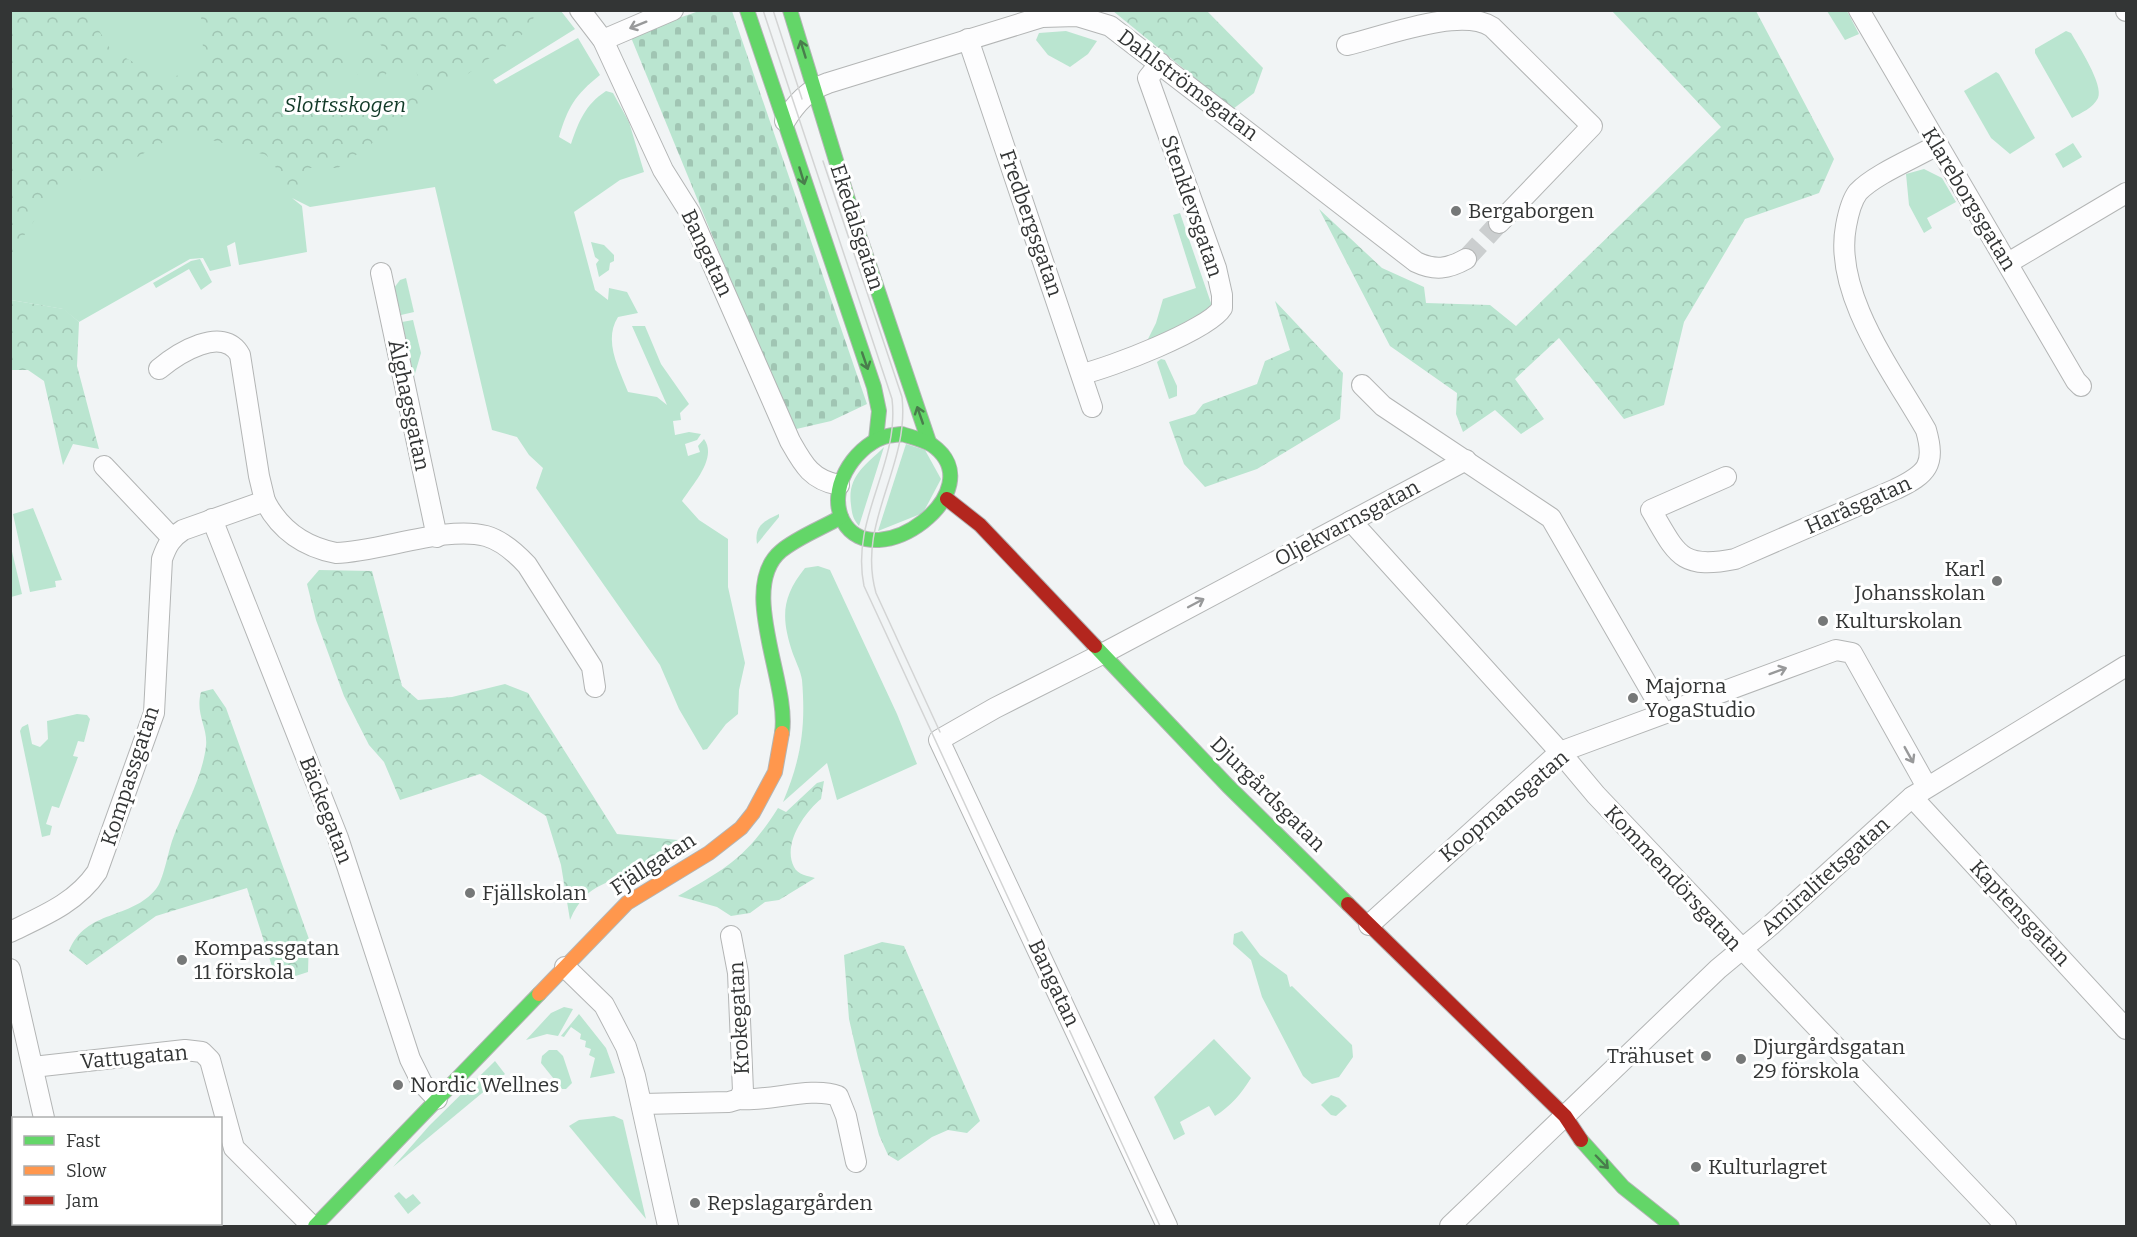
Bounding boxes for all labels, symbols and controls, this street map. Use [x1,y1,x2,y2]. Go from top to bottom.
one-way arrow [629,20,648,31]
street label: Dahlströmsgatan [1113,24,1263,146]
one-way arrow [797,40,808,59]
park label: Slottsskogen [284,92,406,118]
street label: Klareborgsgatan [1916,123,2022,275]
street label: Stenklevsgatan [1155,131,1229,281]
street label: Fredbergsgatan [994,146,1068,300]
street label: Ekedalsgatan [824,161,890,293]
one-way arrow [797,166,808,185]
place label: Bergaborgen [1468,198,1594,224]
marker: Bergaborgen [1449,204,1463,218]
street label: Bangatan [676,205,738,301]
street label: Älghagsgatan [382,337,436,473]
one-way arrow [861,351,872,370]
one-way arrow [913,406,924,425]
street label: Haråsgatan [1801,470,1915,540]
street label: Oljekvarnsgatan [1270,474,1424,572]
place label: Karl Johansskolan [1854,556,1985,606]
marker: Karl Johansskolan [1990,574,2004,588]
one-way arrow [1187,597,1204,609]
place label: Kulturskolan [1835,608,1962,634]
marker: Kulturskolan [1816,614,1830,628]
one-way arrow [1768,664,1787,675]
place label: Majorna YogaStudio [1645,673,1756,723]
marker: Majorna YogaStudio [1626,691,1640,705]
street label: Kompassgatan [95,703,165,849]
street label: Djurgårdsgatan [1205,731,1331,857]
street label: Koopmansgatan [1434,744,1574,868]
one-way arrow [1903,746,1915,763]
street label: Bäckegatan [294,753,358,867]
street label: Kommendörsgatan [1599,800,1747,956]
street label: Amiralitetsgatan [1755,811,1895,941]
street label: Fjällgatan [606,827,700,901]
street label: Kaptensgatan [1964,855,2076,971]
place label: Fjällskolan [482,880,587,906]
marker: Fjällskolan [463,886,477,900]
place label: Kompassgatan 11 förskola [194,935,339,985]
street label: Bangatan [1023,935,1085,1031]
marker: Kompassgatan 11 förskola [175,953,189,967]
street label: Krokegatan [723,961,755,1075]
place label: Djurgårdsgatan 29 förskola [1753,1034,1905,1084]
street label: Vattugatan [79,1039,189,1075]
place label: Trähuset [1607,1043,1694,1069]
marker: Trähuset [1699,1049,1713,1063]
marker: Djurgårdsgatan 29 förskola [1734,1052,1748,1066]
place label: Nordic Wellnes [410,1072,559,1098]
marker: Nordic Wellnes [391,1078,405,1092]
legend [12,1117,222,1225]
text: Fast [66,1130,101,1152]
one-way arrow [1594,1154,1609,1169]
place label: Kulturlagret [1708,1154,1828,1180]
text: Slow [66,1160,107,1182]
marker: Kulturlagret [1689,1160,1703,1174]
text: Jam [65,1190,99,1212]
place label: Repslagargården [707,1190,873,1216]
marker: Repslagargården [688,1196,702,1210]

